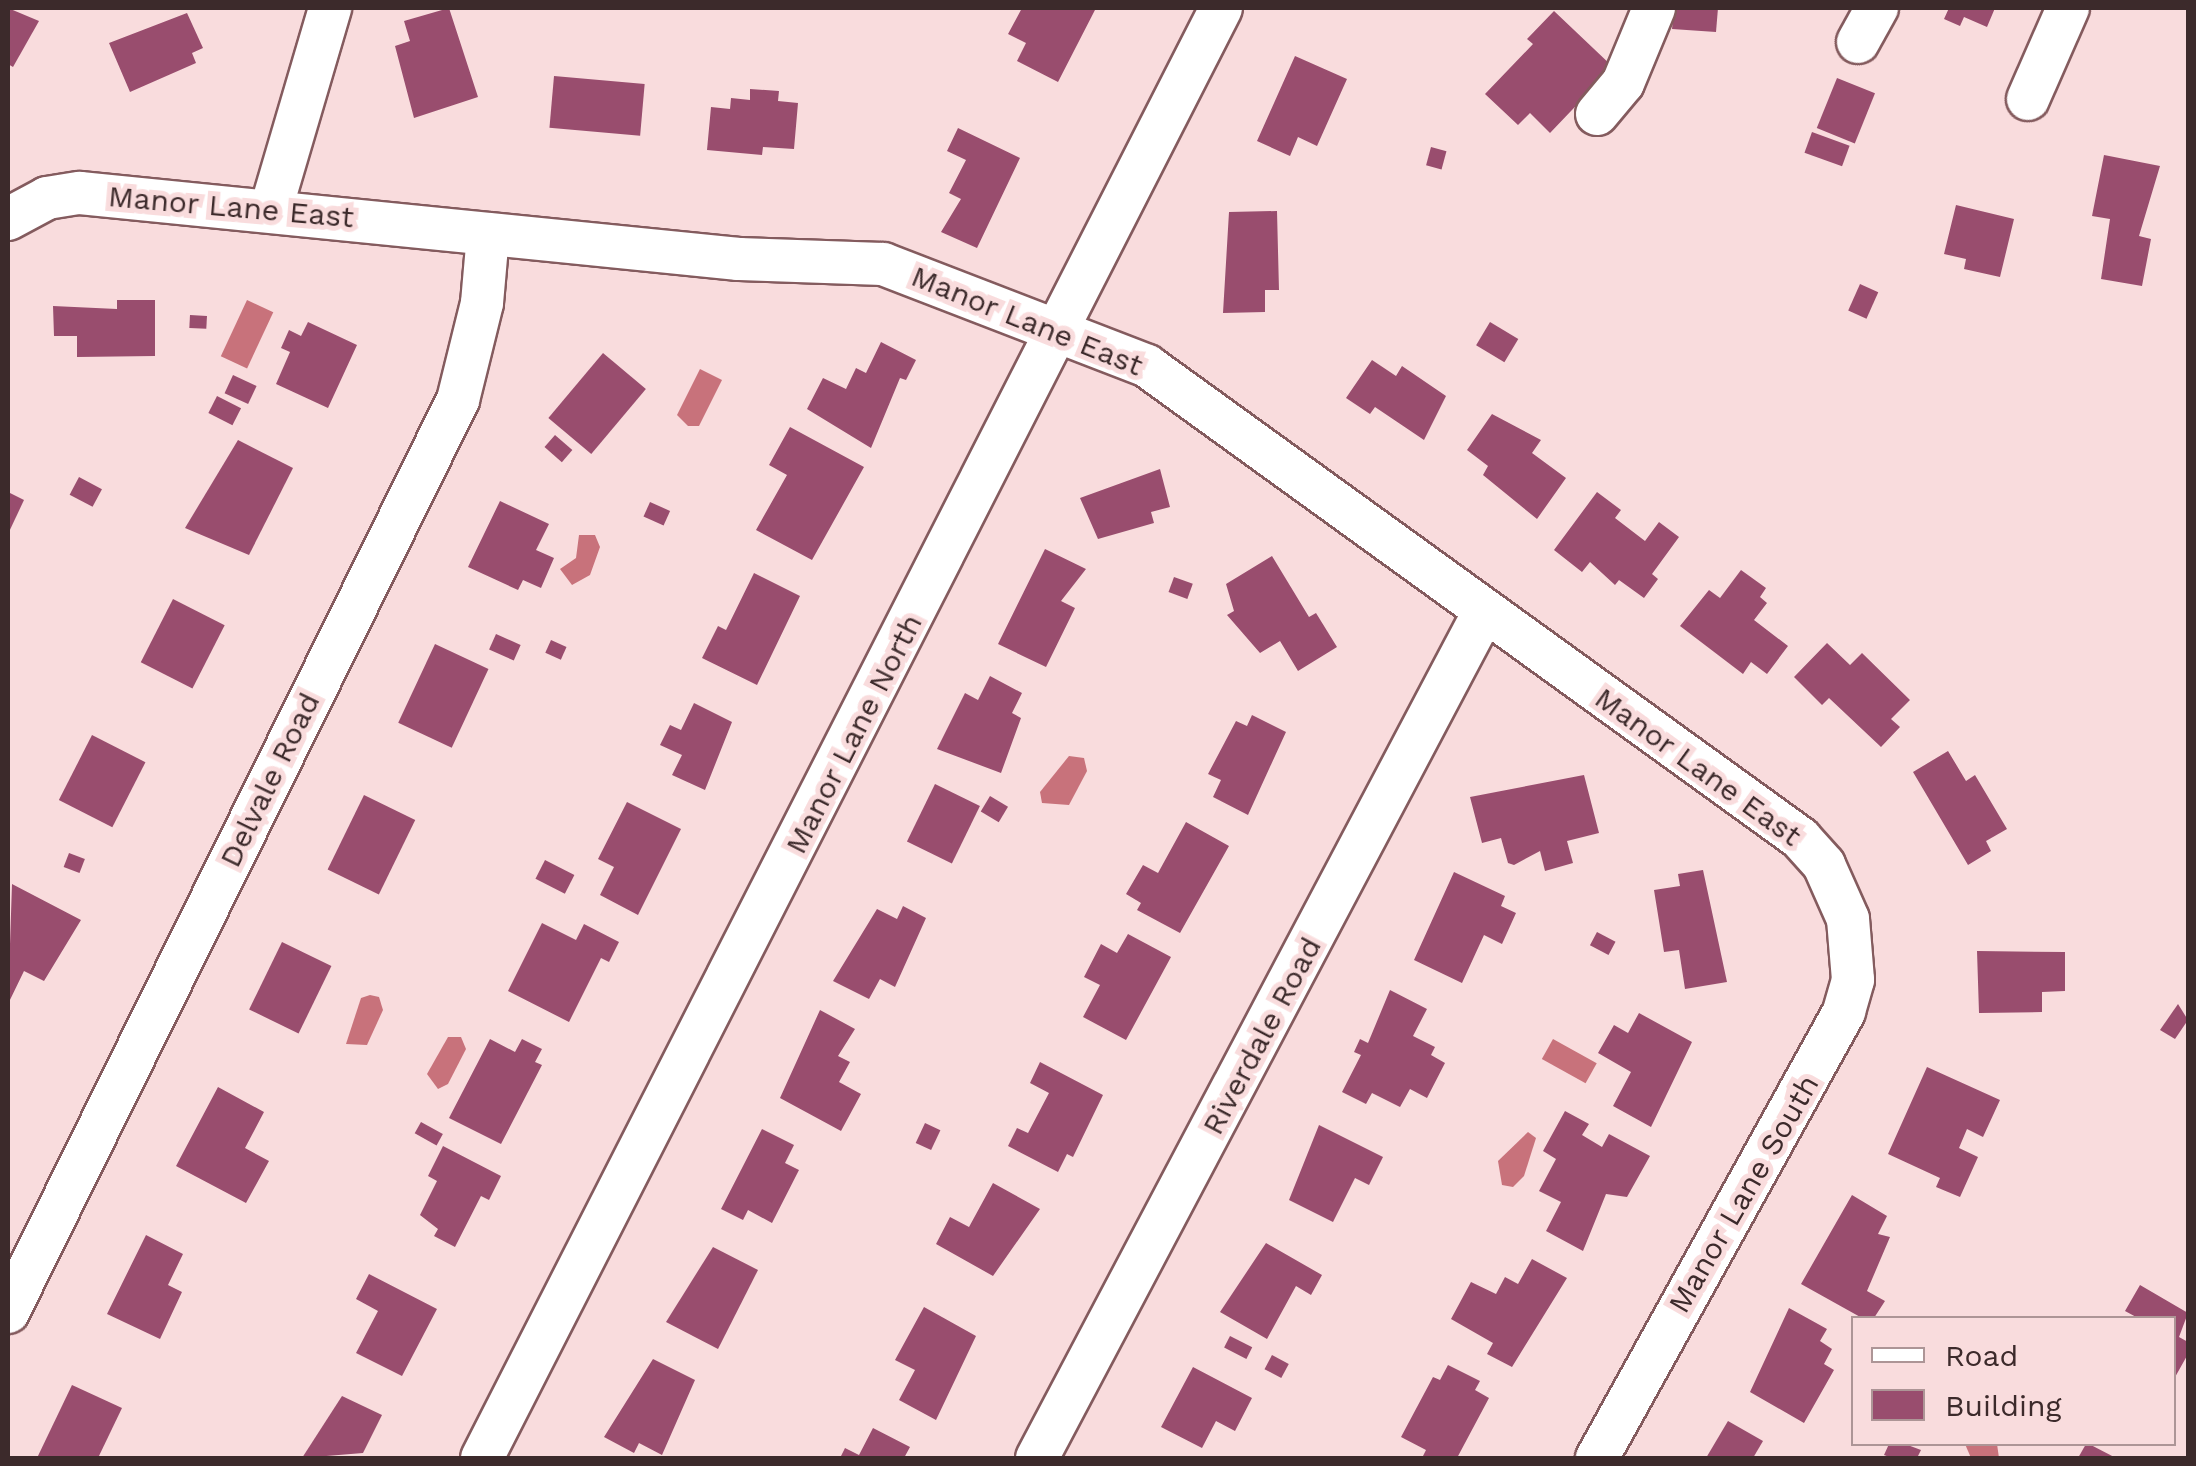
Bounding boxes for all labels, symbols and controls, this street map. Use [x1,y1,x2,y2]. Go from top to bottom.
street label: Manor Lane East [106,178,356,236]
street label: Manor Lane East [906,258,1148,384]
street label: Manor Lane North [778,608,930,860]
street label: Manor Lane East [1588,680,1808,854]
street label: Delvale Road [212,687,328,873]
street label: Riverdale Road [1195,931,1329,1141]
street label: Manor Lane South [1661,1068,1827,1320]
legend [1851,1316,2176,1446]
text: Road [1945,1338,2018,1373]
text: Building [1945,1388,2062,1423]

